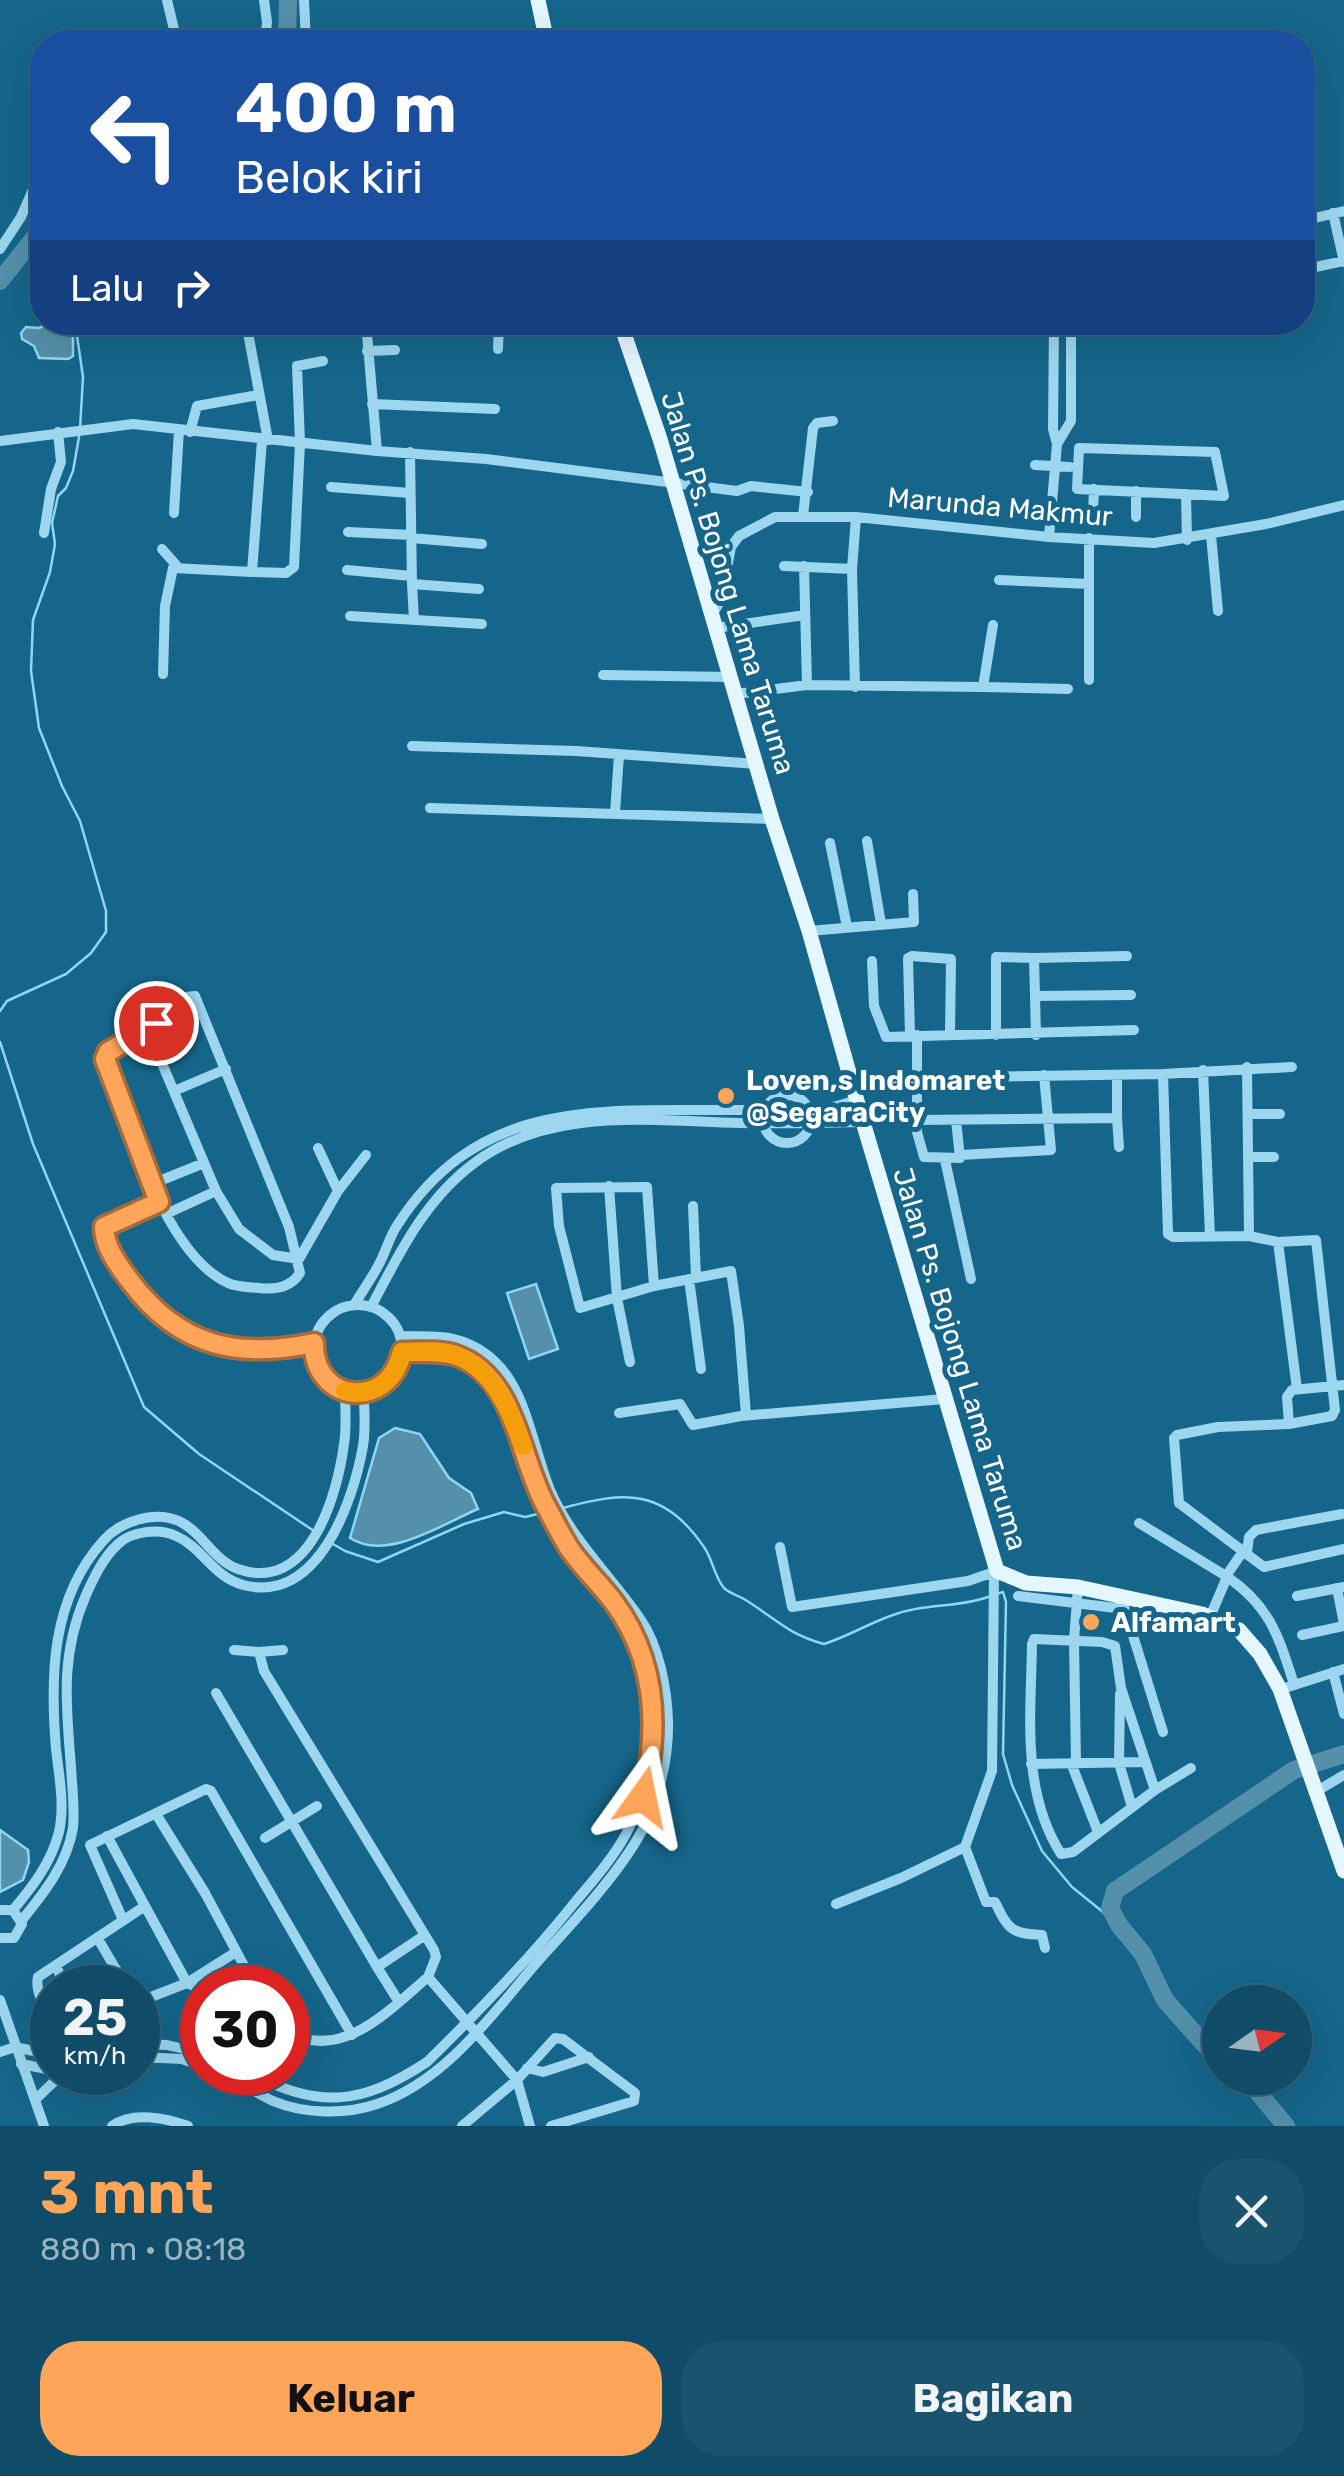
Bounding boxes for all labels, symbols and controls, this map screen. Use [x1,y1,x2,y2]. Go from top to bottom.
text: 400 m [235,67,457,150]
icon: left [70,70,200,200]
text: Belok kiri [235,151,423,204]
icon: right [164,260,219,315]
text: Lalu [70,265,144,311]
street label: Jalan Ps. Bojong Lama Taruma [654,388,802,778]
street label: Marunda Makmur [886,481,1114,533]
pin [114,981,199,1066]
icon: arrive [129,996,184,1051]
place label: Loven,s Indomaret @SegaraCity [746,1064,1005,1129]
marker: Loven,s Indomaret @SegaraCity [715,1085,737,1107]
street label: Jalan Ps. Bojong Lama Taruma [886,1164,1034,1554]
place label: Alfamart [1111,1606,1236,1639]
marker: Alfamart [1080,1611,1102,1633]
position arrow [591,1745,695,1849]
speed limit sign: 30 [180,1965,310,2095]
north arrow [1202,1985,1312,2095]
map controls [1202,1985,1312,2095]
text: 25 [63,1988,127,2048]
text: km/h [64,2041,126,2070]
text: 3 mnt [40,2157,214,2228]
button: close [1199,2159,1304,2264]
text: 880 m · 08:18 [40,2230,246,2268]
button: Keluar [40,2341,662,2456]
button: Bagikan [682,2341,1304,2456]

